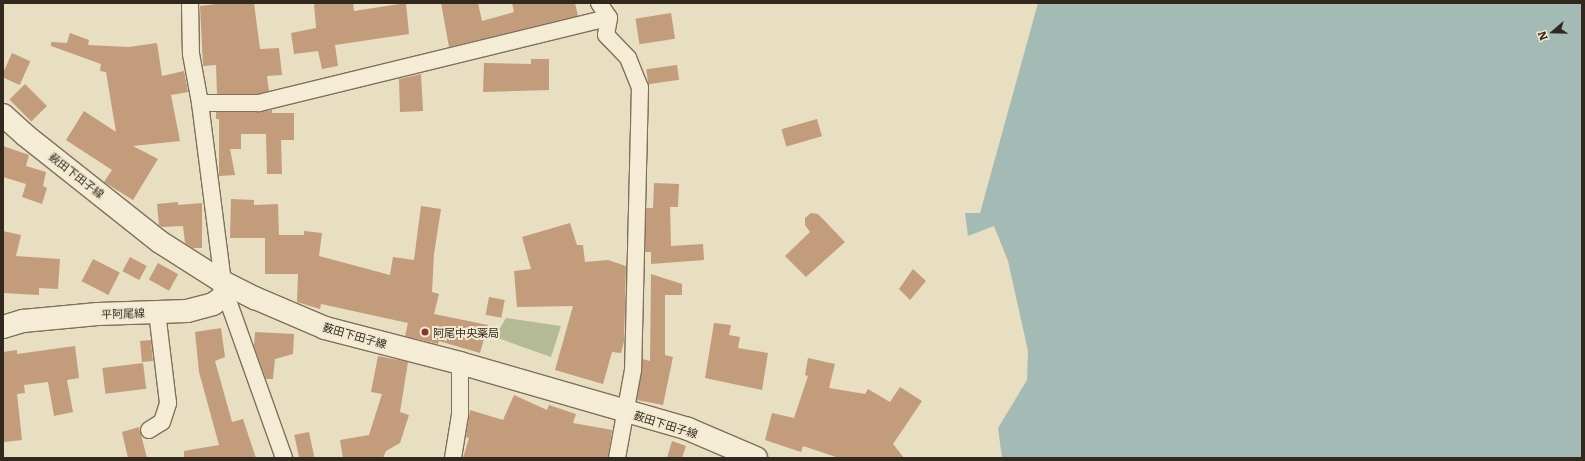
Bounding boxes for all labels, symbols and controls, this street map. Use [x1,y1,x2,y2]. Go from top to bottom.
north arrow [1533,12,1573,52]
text: N [1533,29,1551,43]
street label: 薮田下田子線 [47,149,107,201]
street label: 平阿尾線 [101,306,145,320]
street label: 薮田下田子線 [321,320,389,350]
place label: 阿尾中央薬局 [433,325,499,339]
marker: 阿尾中央薬局 [420,327,430,337]
street label: 薮田下田子線 [633,408,699,440]

